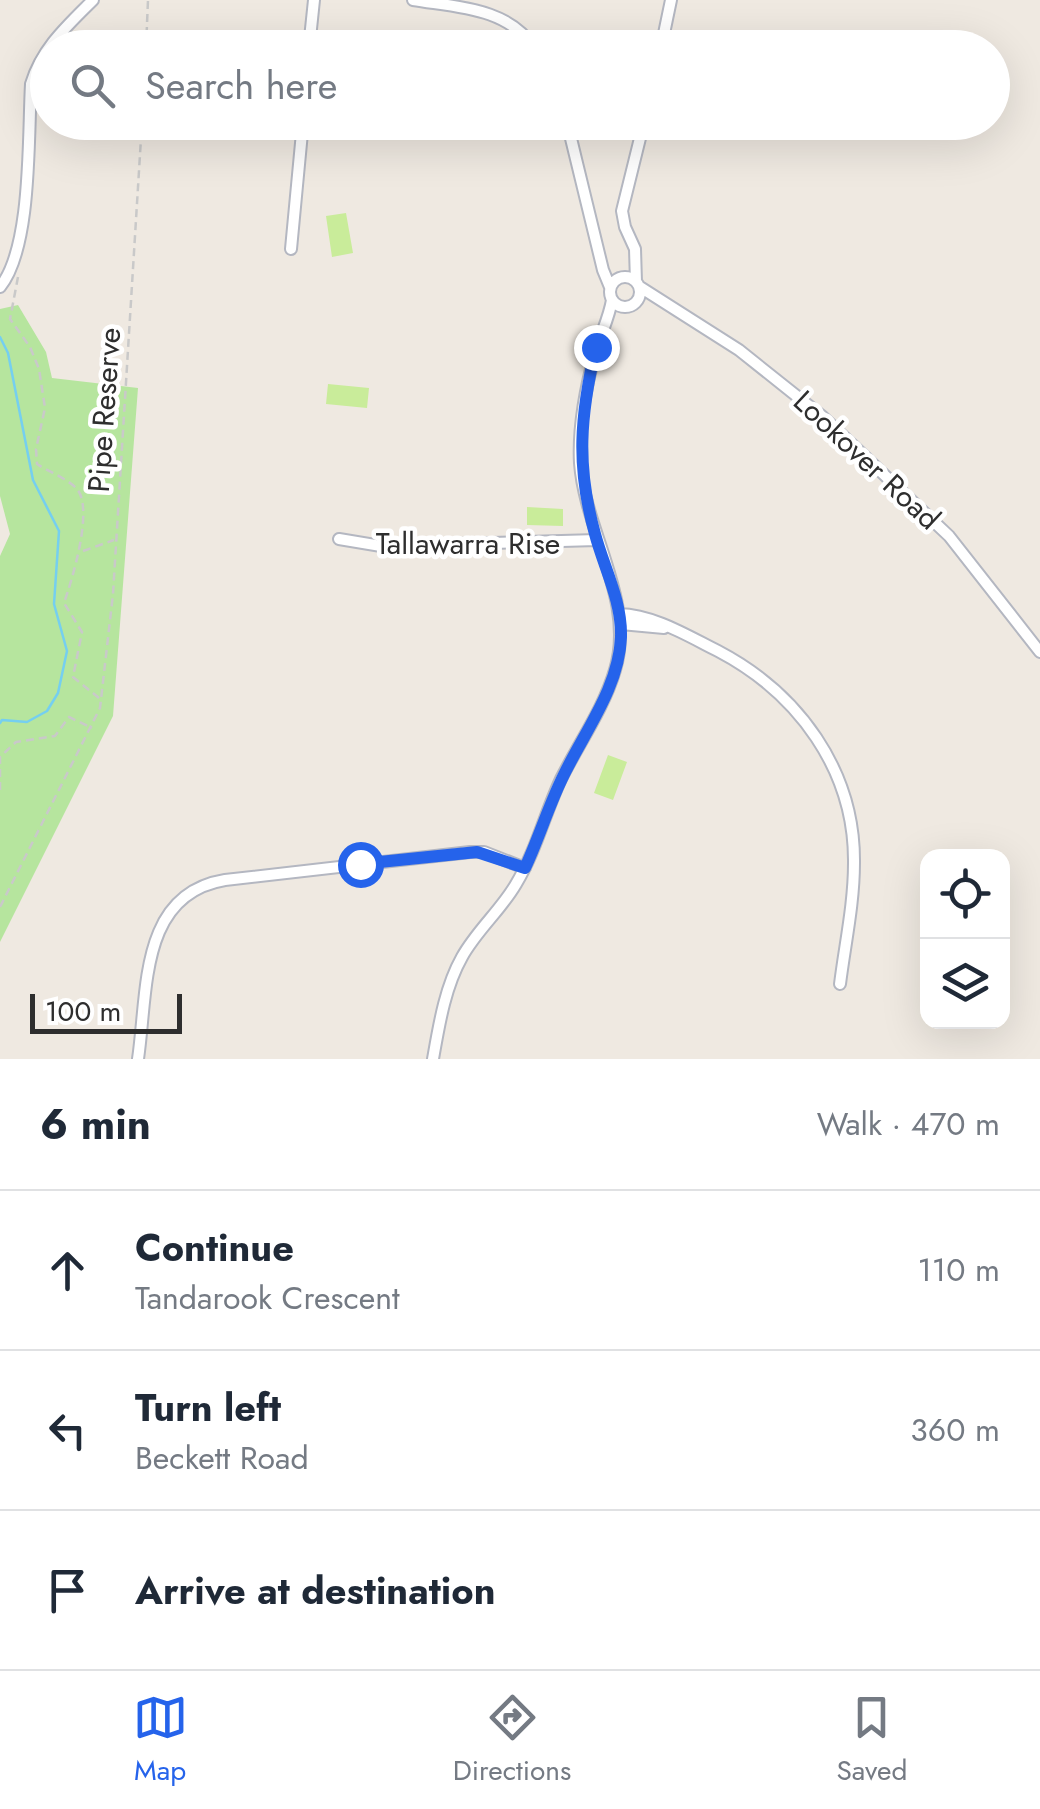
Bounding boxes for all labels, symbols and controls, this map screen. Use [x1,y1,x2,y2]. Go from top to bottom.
search box [30,30,1010,140]
icon: search [65,58,120,113]
text: Search here [145,58,337,113]
route end [574,325,620,371]
street label: Pipe Reserve [77,326,131,494]
street label: Lookover Road [784,380,950,540]
street label: Tallawarra Rise [376,522,560,565]
route start [338,842,384,888]
map controls [920,849,1010,1029]
button: locate [920,849,1010,939]
button: layers [920,939,1010,1029]
scale bar [30,989,182,1034]
text: 100 m [45,991,121,1032]
text: 6 min [40,1094,151,1155]
text: Walk · 470 m [817,1101,1000,1147]
text: Continue [135,1220,294,1275]
icon: ahead [40,1243,95,1298]
text: 110 m [917,1247,1000,1293]
text: Tandarook Crescent [135,1275,400,1321]
text: Turn left [135,1380,281,1435]
icon: left [40,1403,95,1458]
text: 360 m [910,1407,1000,1453]
text: Beckett Road [135,1435,309,1481]
icon: arrive [40,1563,95,1618]
text: Arrive at destination [135,1563,496,1618]
tab: Map [133,1690,188,1791]
tab: Directions [453,1690,571,1791]
tab: Saved [836,1690,907,1791]

